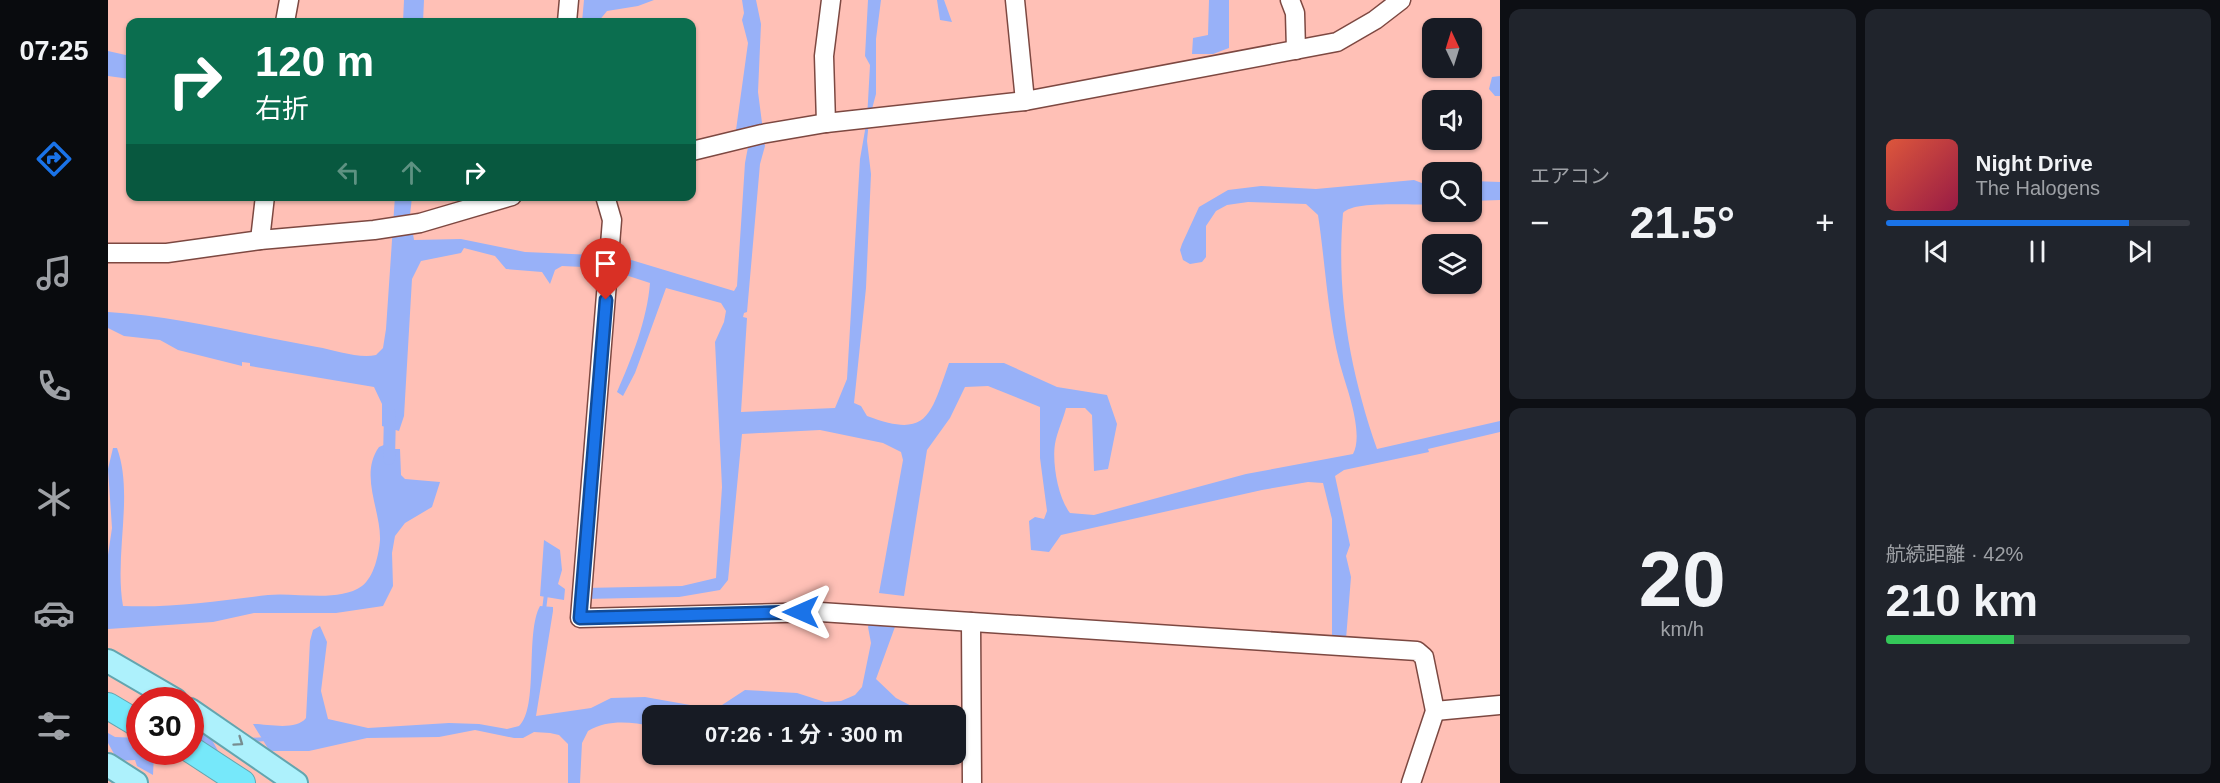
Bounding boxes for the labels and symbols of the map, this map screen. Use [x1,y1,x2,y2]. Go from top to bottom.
north arrow [1422,18,1482,78]
pin [580,238,631,300]
position arrow [769,580,833,644]
speed limit sign: 30 [126,687,204,765]
one-way arrow [233,735,244,746]

